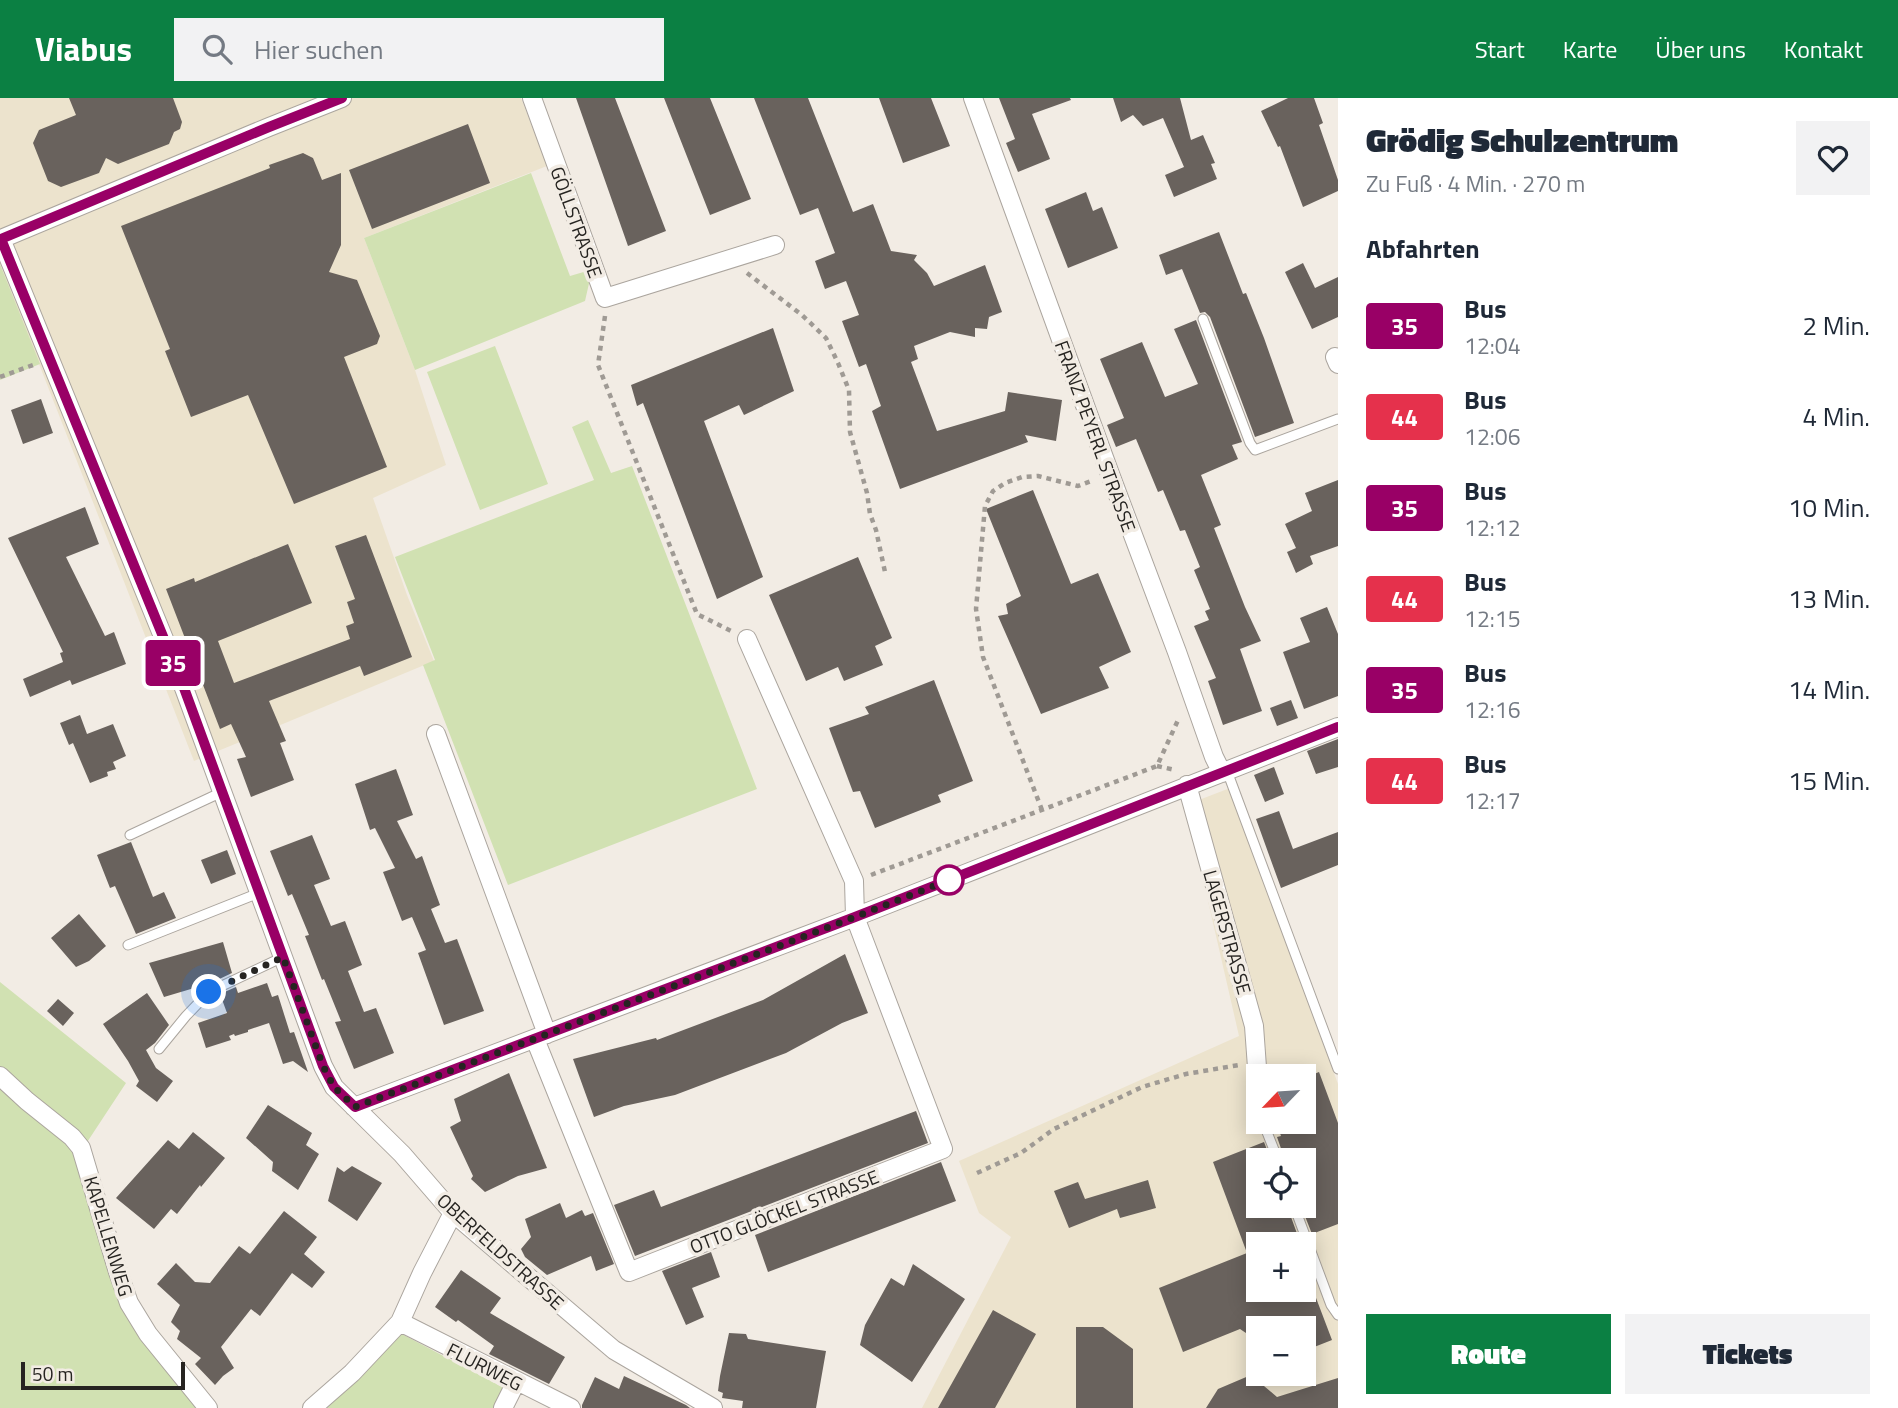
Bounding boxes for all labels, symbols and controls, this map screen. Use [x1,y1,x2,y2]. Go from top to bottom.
search box [174,18,664,81]
text: Viabus [35,24,132,74]
icon: search [198,30,236,68]
text: Hier suchen [254,30,383,69]
text: Start [1475,31,1525,67]
text: Karte [1563,31,1617,67]
text: Über uns [1655,31,1746,67]
text: Kontakt [1784,31,1863,67]
text: Grödig Schulzentrum [1366,115,1678,165]
button: heart [1796,121,1870,195]
street label: GÖLLSTRASSE [543,162,611,282]
text: Zu Fuß · 4 Min. · 270 m [1366,166,1585,201]
text: Abfahrten [1366,229,1480,268]
text: Bus [1464,289,1506,328]
text: 2 Min. [1803,306,1870,345]
text: 35 [1391,308,1418,344]
text: 12:04 [1464,328,1521,363]
street label: FRANZ PEYERL STRASSE [1048,336,1144,536]
text: Bus [1464,380,1506,419]
text: 4 Min. [1803,397,1870,436]
text: 44 [1391,399,1418,435]
text: 12:06 [1464,419,1521,454]
text: Bus [1464,471,1506,510]
text: 10 Min. [1788,488,1870,527]
text: 35 [1391,490,1418,526]
text: 12:12 [1464,510,1521,545]
text: Bus [1464,562,1506,601]
text: 13 Min. [1788,579,1870,618]
text: 44 [1391,581,1418,617]
text: 12:15 [1464,601,1521,636]
line badge: 35 [142,640,204,686]
text: 35 [160,645,186,681]
text: Bus [1464,653,1506,692]
text: 14 Min. [1788,670,1870,709]
text: 35 [1391,672,1418,708]
text: 12:16 [1464,692,1521,727]
text: Bus [1464,744,1506,783]
text: 15 Min. [1788,761,1870,800]
text: 44 [1391,763,1418,799]
text: 12:17 [1464,783,1521,818]
unlabelled marker [934,865,964,895]
street label: LAGERSTRASSE [1196,866,1260,998]
your location [191,974,226,1009]
north arrow [1246,1064,1316,1134]
map controls [1246,1064,1316,1386]
button: locate [1246,1148,1316,1218]
street label: OTTO GLÖCKEL STRASSE [685,1162,883,1260]
street label: KAPELLENWEG [77,1172,141,1300]
street label: OBERFELDSTRASSE [431,1186,571,1316]
button: + [1246,1232,1316,1302]
button: Route [1366,1314,1611,1394]
button: Tickets [1625,1314,1870,1394]
button: − [1246,1316,1316,1386]
street label: FLURWEG [442,1335,528,1397]
scale bar [21,1359,186,1391]
text: 50 m [32,1359,73,1388]

